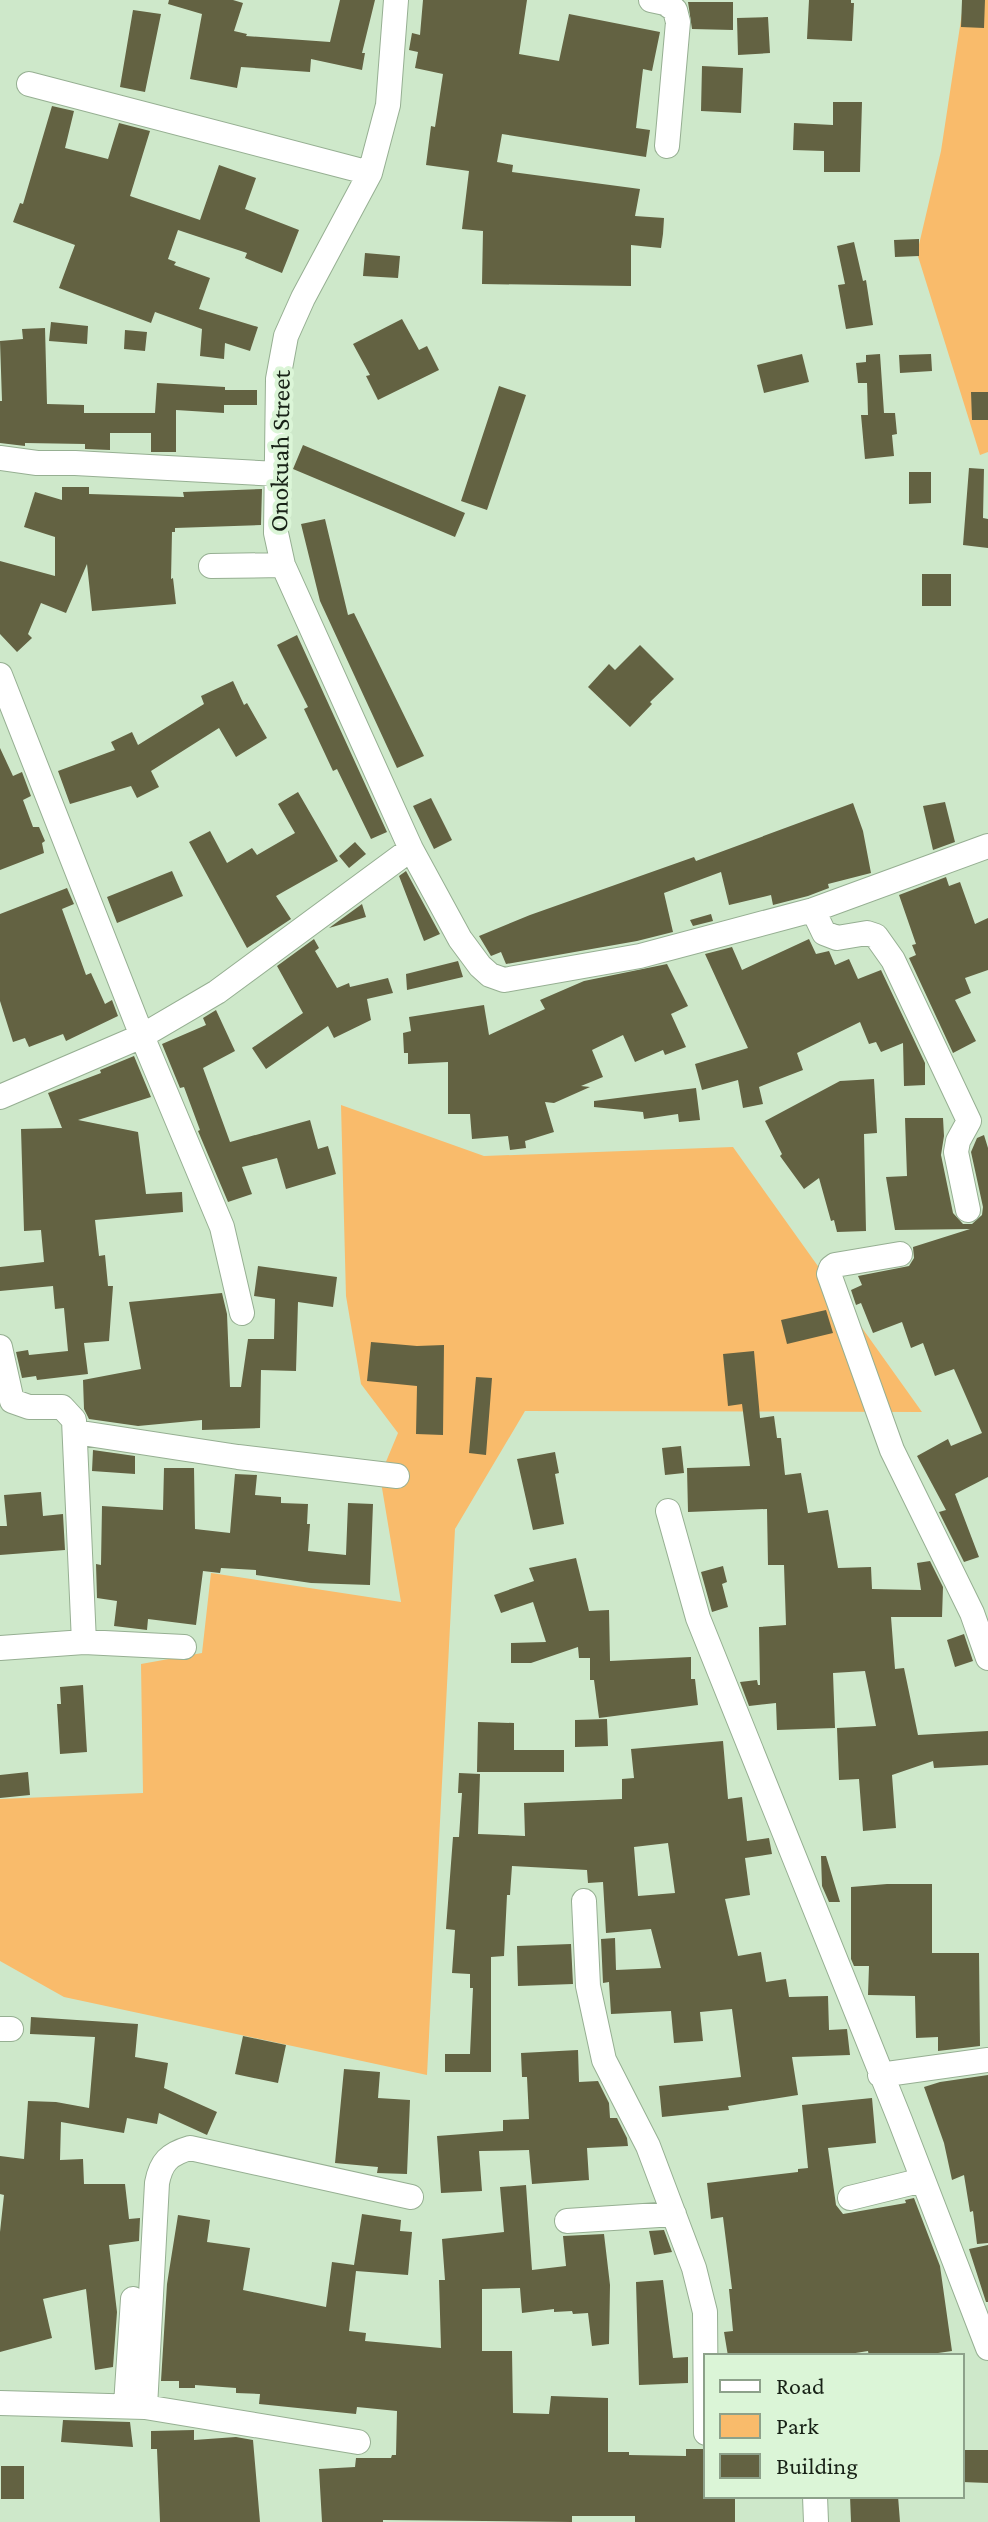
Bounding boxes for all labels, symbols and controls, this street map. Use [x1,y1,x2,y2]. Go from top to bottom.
street label: Onokuah Street [264,369,296,532]
legend [704,2354,964,2498]
text: Road [776,2372,825,2399]
text: Park [776,2412,819,2439]
text: Building [776,2452,858,2479]

